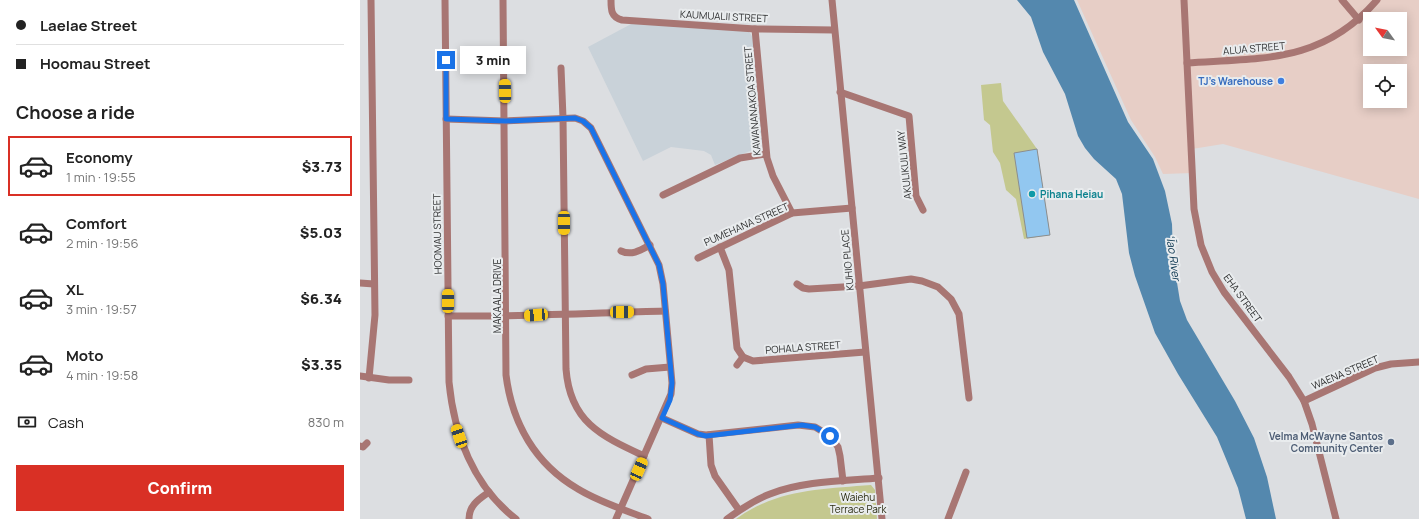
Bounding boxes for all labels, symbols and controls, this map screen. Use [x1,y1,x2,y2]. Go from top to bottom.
street label: KAUMUALII STREET [680,7,768,25]
north arrow [1363,12,1407,56]
map controls [1363,12,1407,108]
text: Laelae Street [40,15,137,36]
street label: ALUA STREET [1222,38,1286,58]
callout: 3 min [460,46,526,74]
street label: KAWANANAKOA STREET [740,46,764,156]
route end [437,51,455,69]
text: 3 min [476,51,510,69]
text: Hoomau Street [40,53,151,74]
button: locate [1363,64,1407,108]
place label: TJ’s Warehouse [1198,74,1273,88]
marker: TJ’s Warehouse [1276,76,1286,86]
car [499,79,511,103]
text: Choose a ride [16,100,135,124]
street label: AKULIKULI WAY [893,129,915,200]
text: Economy [66,147,133,168]
icon: car [18,148,54,184]
text: $3.73 [302,156,342,177]
text: 1 min · 19:55 [66,168,136,186]
place label: Pihana Heiau [1040,187,1103,201]
marker: Pihana Heiau [1027,189,1037,199]
street label: HOOMAU STREET [429,194,445,274]
street label: PUMEHANA STREET [701,199,791,249]
car [558,211,570,235]
text: Comfort [66,213,127,234]
icon: car [18,214,54,250]
text: $5.03 [300,222,342,243]
street label: KUHIO PLACE [837,228,857,291]
text: 2 min · 19:56 [66,234,139,252]
water label: ʻĪao River [1163,235,1185,283]
street label: MAKAALA DRIVE [490,259,504,333]
street label: EHA STREET [1221,271,1265,325]
text: XL [66,279,84,300]
icon: car [18,280,54,316]
text: $6.34 [300,288,342,309]
car [442,289,454,313]
text: 3 min · 19:57 [66,300,137,318]
car [610,306,634,318]
car [524,308,548,322]
street label: POHALA STREET [765,337,841,357]
text: Moto [66,345,103,366]
icon: car [18,346,54,382]
street label: WAENA STREET [1309,352,1381,392]
text: $3.35 [301,354,342,375]
text: 4 min · 19:58 [66,366,138,384]
icon: cash [16,411,38,433]
text: Cash [48,412,84,433]
text: 830 m [308,413,344,431]
car [449,423,469,449]
route start [821,427,839,445]
place label: Velma McWayne Santos Community Center [1269,429,1384,455]
marker: Velma McWayne Santos Community Center [1386,437,1396,447]
car [629,456,649,482]
button: Confirm [16,465,344,511]
park label: Waiehu Terrace Park [830,490,887,516]

